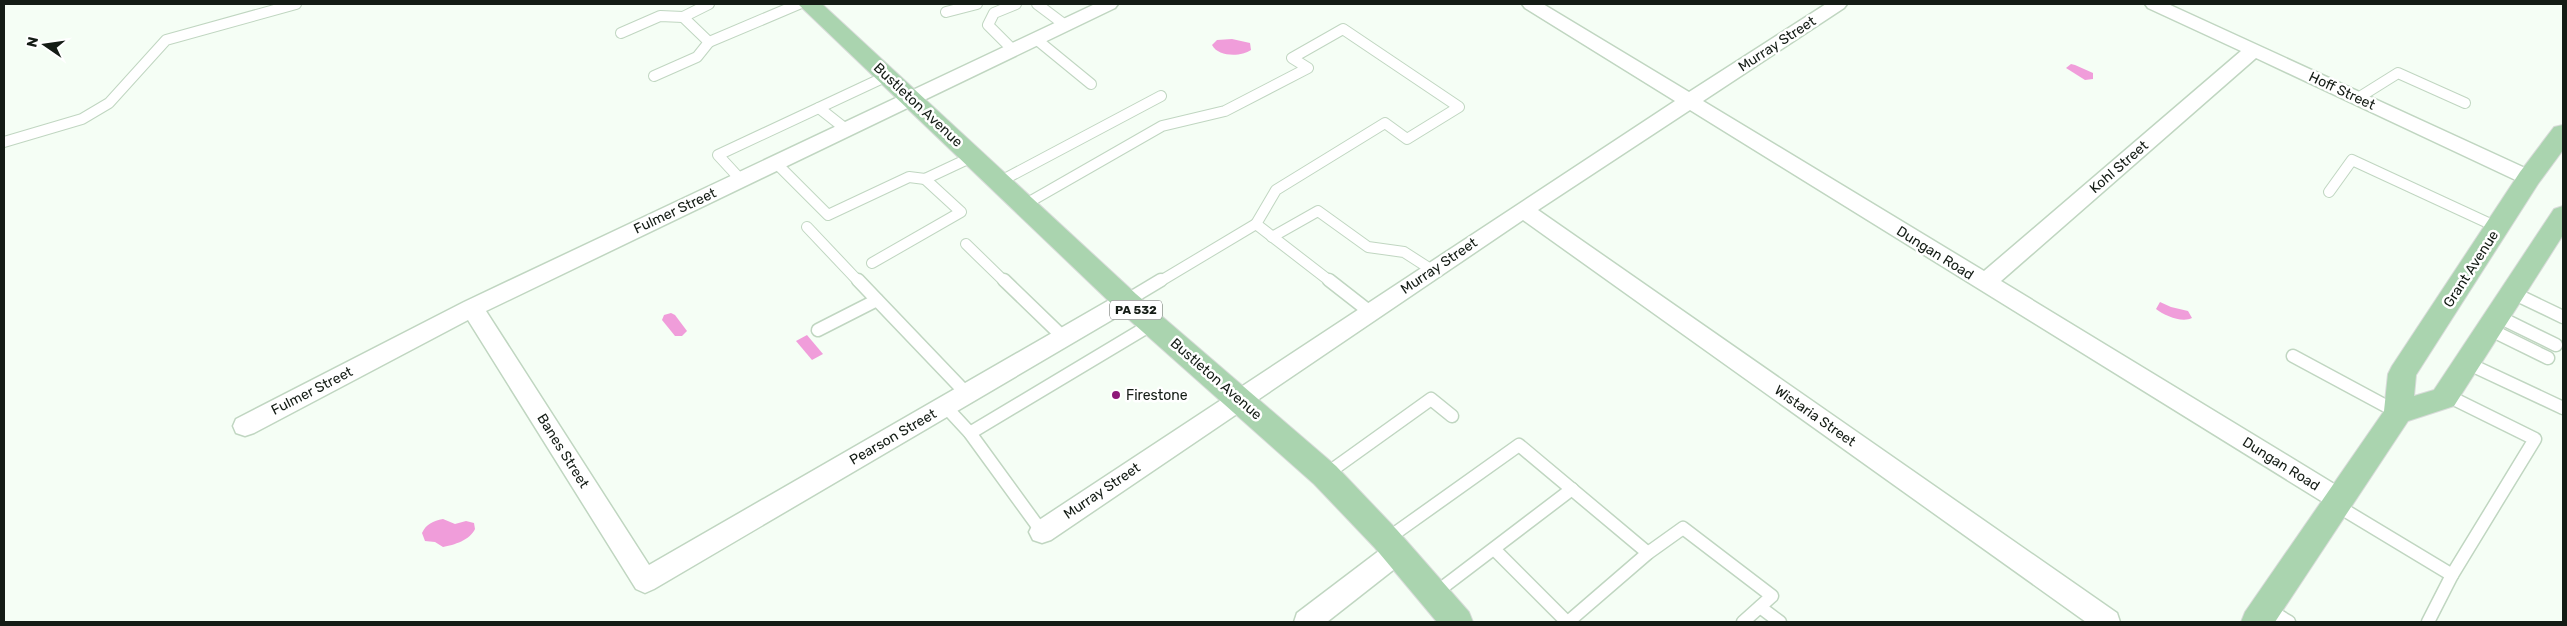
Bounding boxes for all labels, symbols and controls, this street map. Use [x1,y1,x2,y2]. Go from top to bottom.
street label: Murray Street [1735,12,1819,75]
north arrow [20,20,70,70]
text: N [23,35,42,49]
street label: Bustleton Avenue [870,59,966,151]
street label: Hoff Street [2306,68,2378,114]
street label: Kohl Street [2086,137,2152,197]
street label: Fulmer Street [631,184,719,238]
street label: Dungan Road [1893,223,1977,283]
street label: Grant Avenue [2440,227,2502,311]
street label: Murray Street [1397,234,1481,298]
road number: PA 532 [1110,300,1162,320]
street label: Bustleton Avenue [1167,335,1265,423]
street label: Fulmer Street [268,363,356,419]
street label: Wistaria Street [1771,382,1859,451]
place label: Firestone [1126,387,1188,404]
marker: Firestone [1110,389,1122,401]
street label: Pearson Street [847,405,940,469]
street label: Banes Street [533,411,593,492]
street label: Dungan Road [2239,434,2323,494]
street label: Murray Street [1060,459,1144,523]

